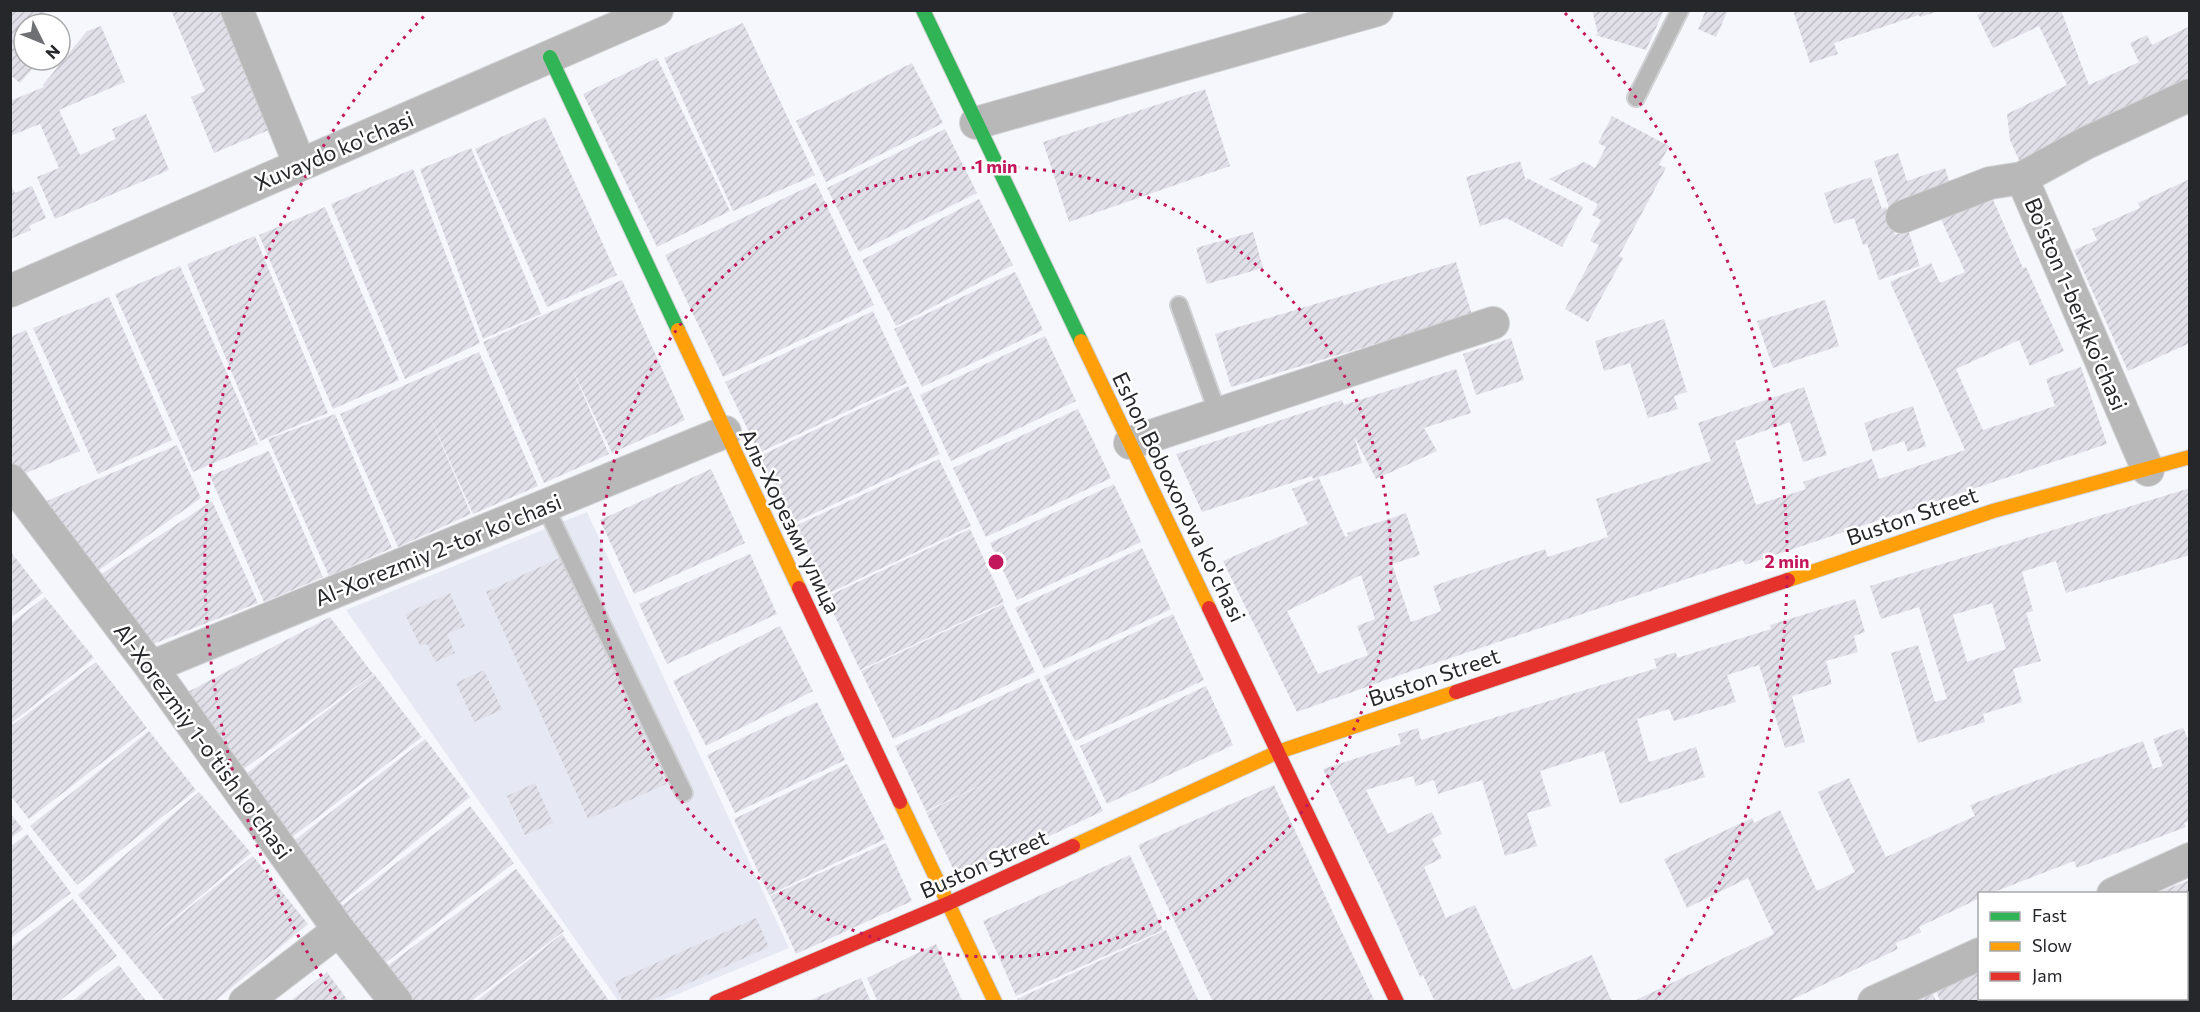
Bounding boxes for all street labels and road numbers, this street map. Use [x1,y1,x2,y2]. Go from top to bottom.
street label: Xuvaydo ko'chasi [250,105,417,196]
street label: Bo'ston 1-berk ko'chasi [2019,193,2134,414]
street label: Eshon Boboxonova ko'chasi [1107,367,1252,626]
street label: Аль-Хорезми улица [734,424,847,618]
street label: Buston Street [1842,480,1981,551]
street label: Al-Xorezmiy 2-tor ko'chasi [310,488,565,611]
street label: Al-Xorezmiy 1-o'tish ko'chasi [109,617,298,864]
street label: Buston Street [1364,641,1503,712]
street label: Buston Street [916,823,1052,904]

